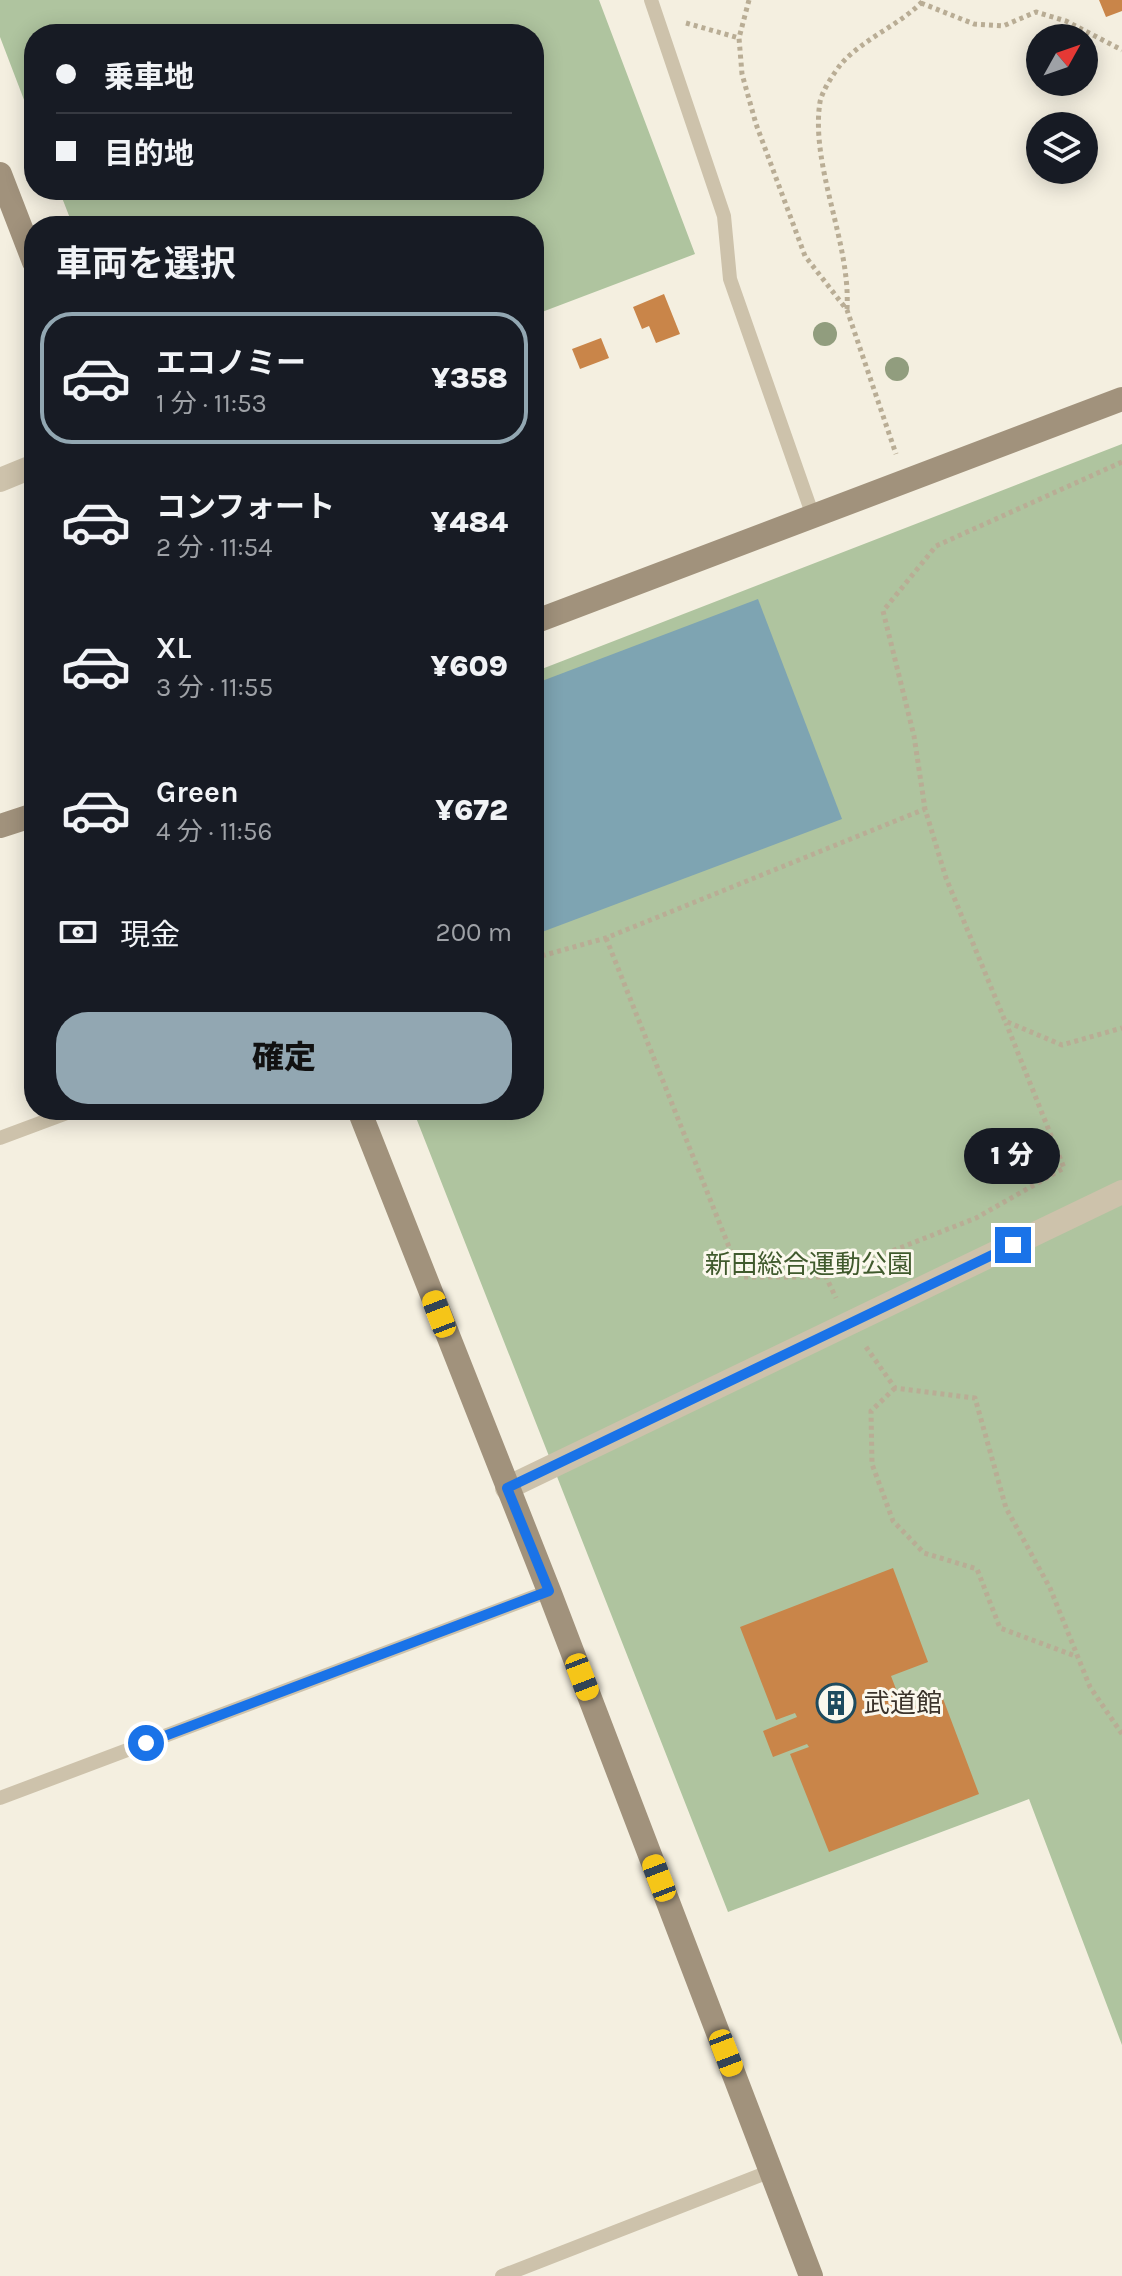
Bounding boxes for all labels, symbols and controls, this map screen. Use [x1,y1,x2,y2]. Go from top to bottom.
north arrow [1026,24,1098,96]
map controls [1026,24,1098,184]
text: 乗車地 [104,59,194,95]
button: layers [1026,112,1098,184]
text: 目的地 [104,136,194,172]
text: 車両を選択 [56,243,236,285]
icon: car [60,342,132,414]
text: エコノミー [156,345,306,381]
text: ¥358 [431,360,508,396]
text: 1 分 · 11:53 [156,388,267,419]
icon: car [60,486,132,558]
text: コンフォート [156,489,335,525]
text: ¥484 [431,504,508,540]
text: 2 分 · 11:54 [156,532,273,563]
icon: car [60,630,132,702]
text: XL [156,630,191,666]
text: ¥609 [430,648,508,684]
text: 3 分 · 11:55 [156,672,273,703]
icon: car [60,774,132,846]
text: Green [156,774,239,810]
text: ¥672 [435,792,508,828]
text: 4 分 · 11:56 [156,816,272,847]
icon: cash [56,910,100,954]
text: 現金 [120,917,180,953]
text: 200 m [436,917,512,948]
button: 確定 [56,1012,512,1104]
callout: 1 分 [965,1129,1061,1185]
text: 1 分 [991,1140,1034,1171]
route end [995,1227,1031,1263]
park label: 新田総合運動公園 [705,1249,913,1280]
car [419,1287,459,1341]
car [562,1650,602,1704]
building icon: 武道館 [815,1682,857,1724]
place label: 武道館 [864,1688,942,1719]
route start [128,1725,164,1761]
car [639,1851,679,1905]
car [706,2026,746,2080]

